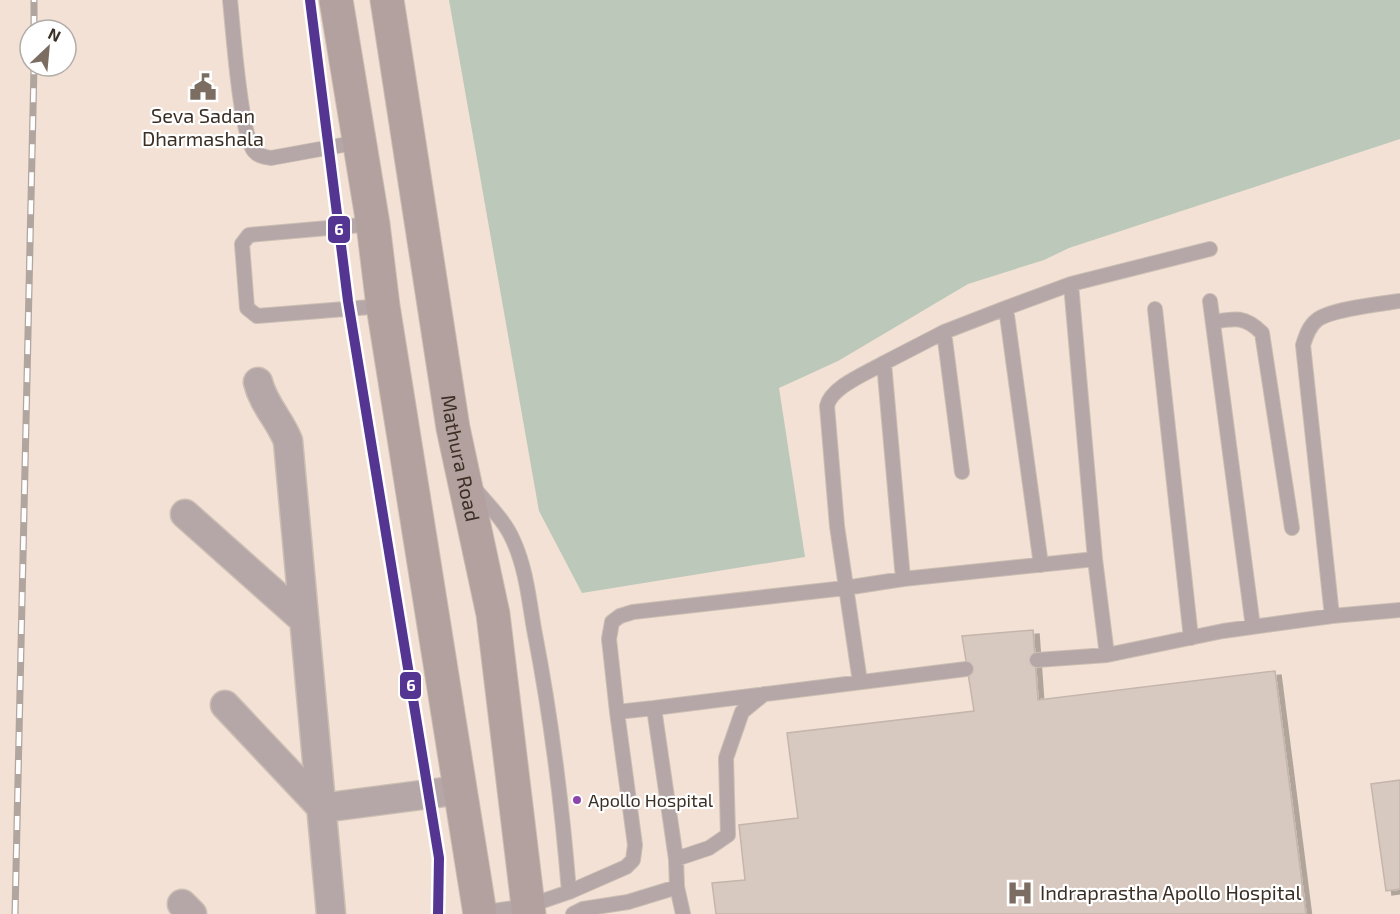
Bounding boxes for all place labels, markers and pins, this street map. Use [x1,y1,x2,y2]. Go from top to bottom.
public building icon: Seva Sadan Dharmashala [188,72,218,102]
place label: Seva Sadan Dharmashala [142,103,264,150]
place label: Apollo Hospital [588,789,714,811]
marker: Apollo Hospital [571,794,583,806]
hospital icon: Indraprastha Apollo Hospital [1005,878,1035,908]
place label: Indraprastha Apollo Hospital [1040,880,1301,904]

